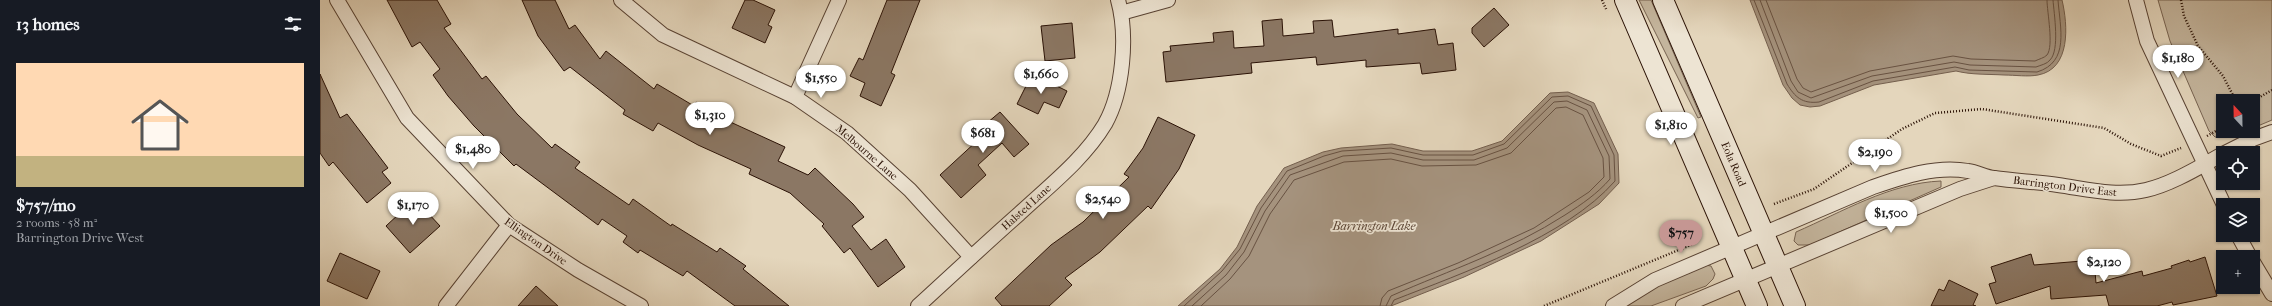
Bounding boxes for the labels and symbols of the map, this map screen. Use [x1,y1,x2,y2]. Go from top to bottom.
pin: $1,180 [2145,45,2211,79]
pin: $1,660 [1008,61,1074,95]
pin: $1,550 [788,65,854,99]
north arrow [2216,94,2260,138]
pin: $1,310 [677,102,743,136]
pin: $1,810 [1638,112,1704,146]
pin: $681 [959,120,1007,154]
street label: Melbourne Lane [833,122,901,183]
pin: $1,480 [440,136,506,170]
pin: $2,190 [1842,139,1908,173]
street label: Eola Road [1718,140,1749,189]
street label: Barrington Drive East [2012,174,2118,199]
street label: Halsted Lane [999,181,1054,233]
pin: $2,540 [1070,186,1136,220]
pin: $1,170 [380,192,446,226]
pin: $1,500 [1858,200,1924,234]
street label: Ellington Drive [502,215,570,268]
water label: Barrington Lake [1332,219,1417,233]
pin: $757 [1657,220,1705,254]
pin: $2,120 [2071,249,2137,283]

